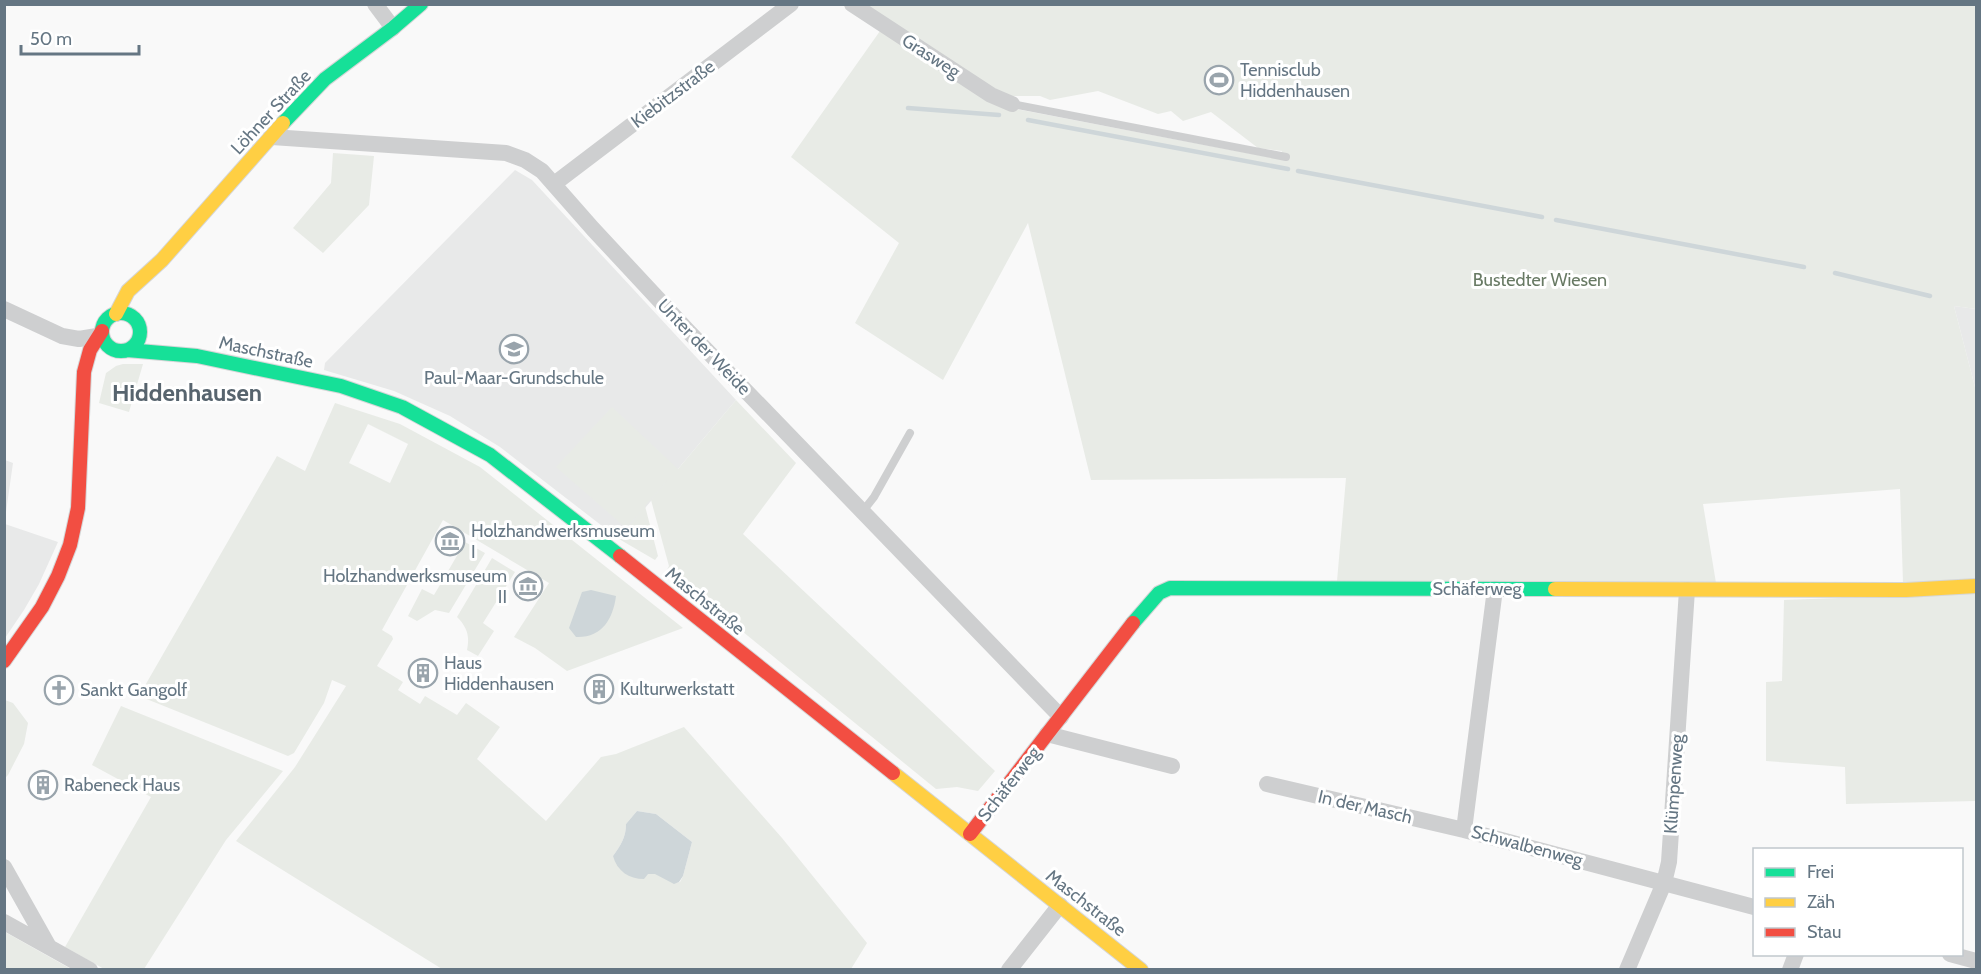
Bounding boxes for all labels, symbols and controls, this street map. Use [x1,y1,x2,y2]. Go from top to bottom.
scale bar [21,18,140,56]
text: 50 m [30,28,72,50]
street label: Grasweg [898,29,965,83]
street label: Kiebitzstraße [627,55,719,133]
place label: Tennisclub Hiddenhausen [1240,59,1350,102]
sports icon: Tennisclub Hiddenhausen [1203,64,1235,96]
street label: Löhner Straße [226,65,316,159]
park label: Bustedter Wiesen [1473,269,1607,291]
street label: Unter der Weide [653,294,755,400]
street label: Maschstraße [217,331,315,373]
school or university icon: Paul-Maar-Grundschule [498,333,530,365]
place label: Paul-Maar-Grundschule [424,367,604,389]
district label: Hiddenhausen [112,378,262,407]
place label: Holzhandwerksmuseum I [471,520,655,563]
museum icon: Holzhandwerksmuseum I [434,525,466,557]
street label: Maschstraße [661,562,749,640]
place label: Holzhandwerksmuseum II [323,565,507,608]
museum icon: Holzhandwerksmuseum II [512,570,544,602]
street label: Schäferweg [1433,578,1522,600]
place label: Haus Hiddenhausen [444,652,554,695]
building icon: Haus Hiddenhausen [407,657,439,689]
building icon: Kulturwerkstatt [583,673,615,705]
church icon: Sankt Gangolf [43,674,75,706]
place label: Kulturwerkstatt [620,678,735,700]
place label: Sankt Gangolf [80,679,187,701]
street label: Klümpenweg [1660,732,1689,835]
street label: Schäferweg [973,741,1046,826]
building icon: Rabeneck Haus [27,769,59,801]
place label: Rabeneck Haus [64,774,180,796]
street label: In der Masch [1316,785,1414,829]
street label: Schwalbenweg [1469,821,1586,872]
legend [1753,848,1963,956]
text: Frei [1807,861,1834,883]
street label: Maschstraße [1041,865,1131,941]
text: Zäh [1807,891,1835,913]
text: Stau [1807,921,1841,943]

